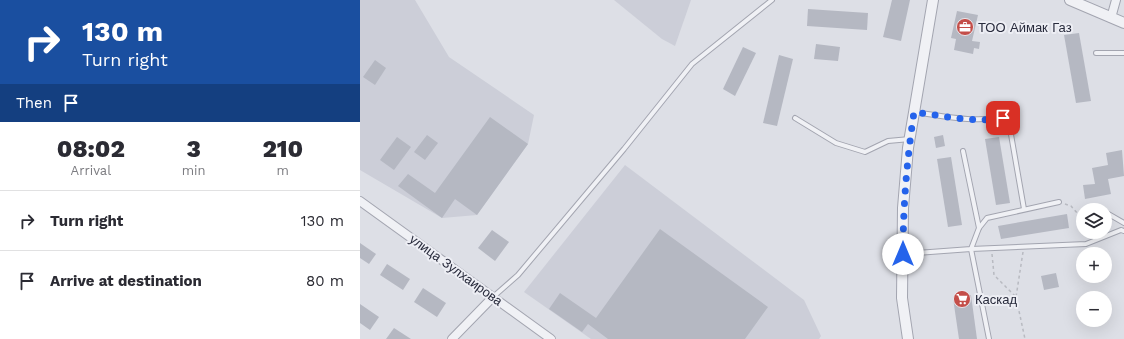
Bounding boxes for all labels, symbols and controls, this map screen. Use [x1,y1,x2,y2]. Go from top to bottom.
text: 130 m [82,15,163,48]
icon: right [16,16,68,68]
office icon: ТОО Аймак Газ [955,17,975,37]
place label: ТОО Аймак Газ [978,20,1072,35]
text: Turn right [82,49,168,70]
icon: arrive [60,92,82,114]
text: Then [16,94,52,112]
pin [986,101,1020,135]
icon: arrive [992,107,1014,129]
text: 08:02 [57,135,125,163]
text: 3 [187,135,201,163]
text: 210 [262,135,303,163]
text: Arrival [71,163,111,178]
text: min [182,163,206,178]
text: m [277,163,289,178]
map controls [1076,203,1112,327]
button: layers [1076,203,1112,239]
icon: right [16,210,38,232]
text: Turn right [50,212,123,230]
text: 130 m [301,212,344,230]
street label: улица Зулхаирова [407,231,506,309]
position arrow [882,233,924,275]
button: + [1076,247,1112,283]
icon: arrive [16,270,38,292]
text: Arrive at destination [50,272,202,290]
text: 80 m [306,272,344,290]
supermarket icon: Каскад [952,289,972,309]
button: − [1076,291,1112,327]
place label: Каскад [975,292,1018,307]

